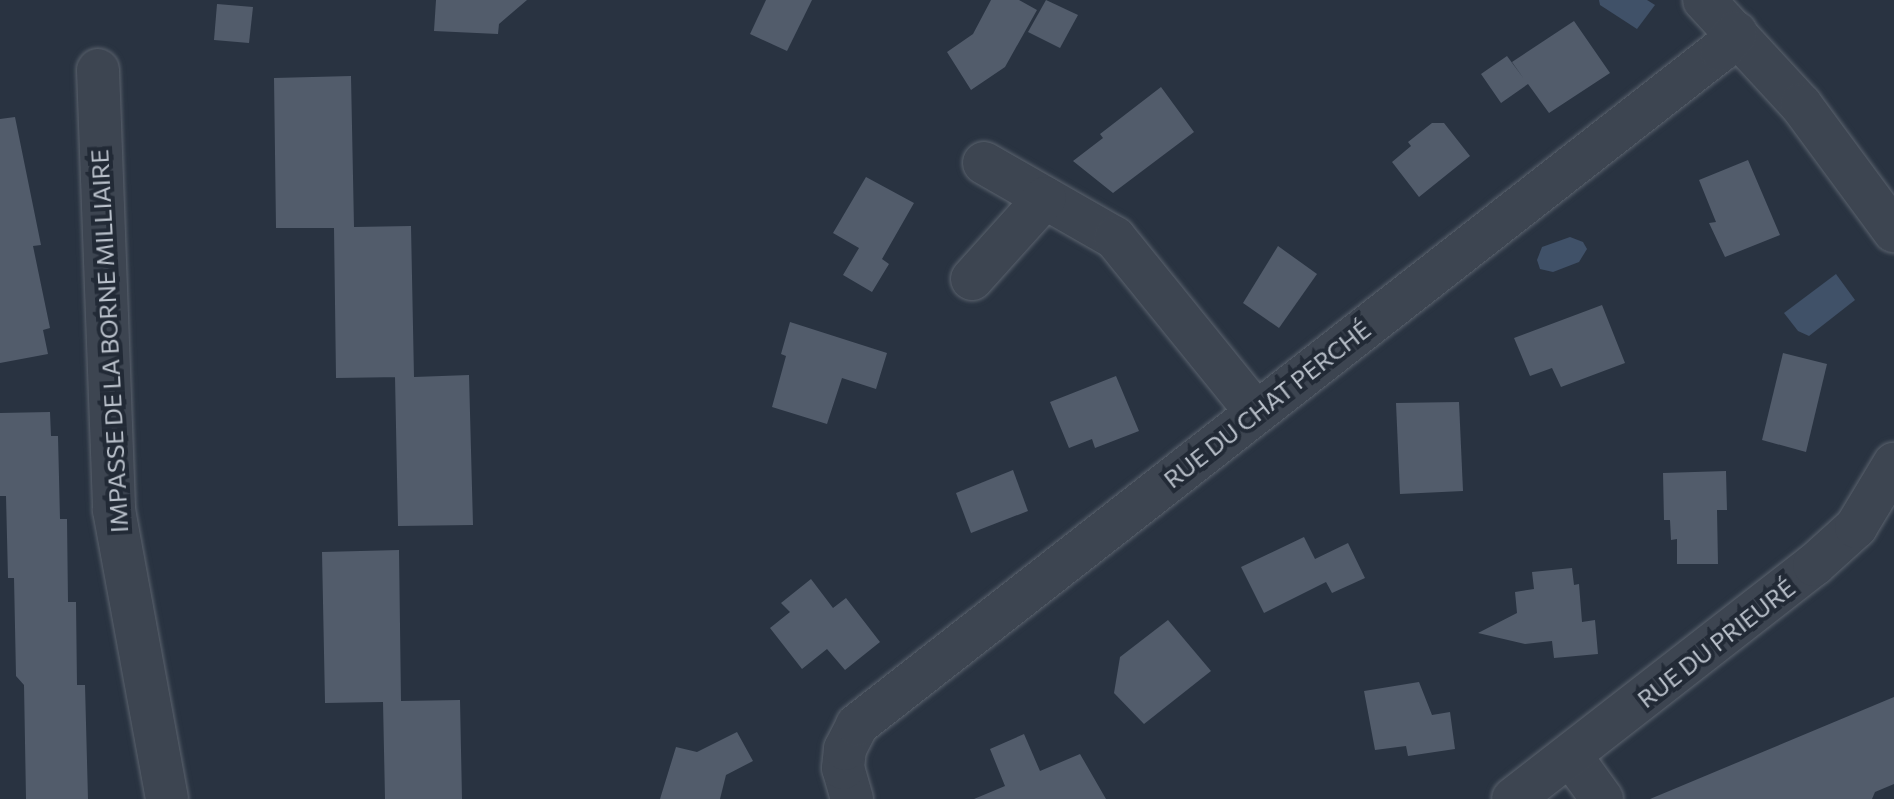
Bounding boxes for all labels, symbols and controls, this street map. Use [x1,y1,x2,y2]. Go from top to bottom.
street label: IMPASSE DE LA BORNE MILLIAIRE [85,148,133,534]
street label: RUE DU CHAT PERCHÉ [1158,314,1376,494]
street label: RUE DU PRIEURÉ [1632,573,1800,713]

